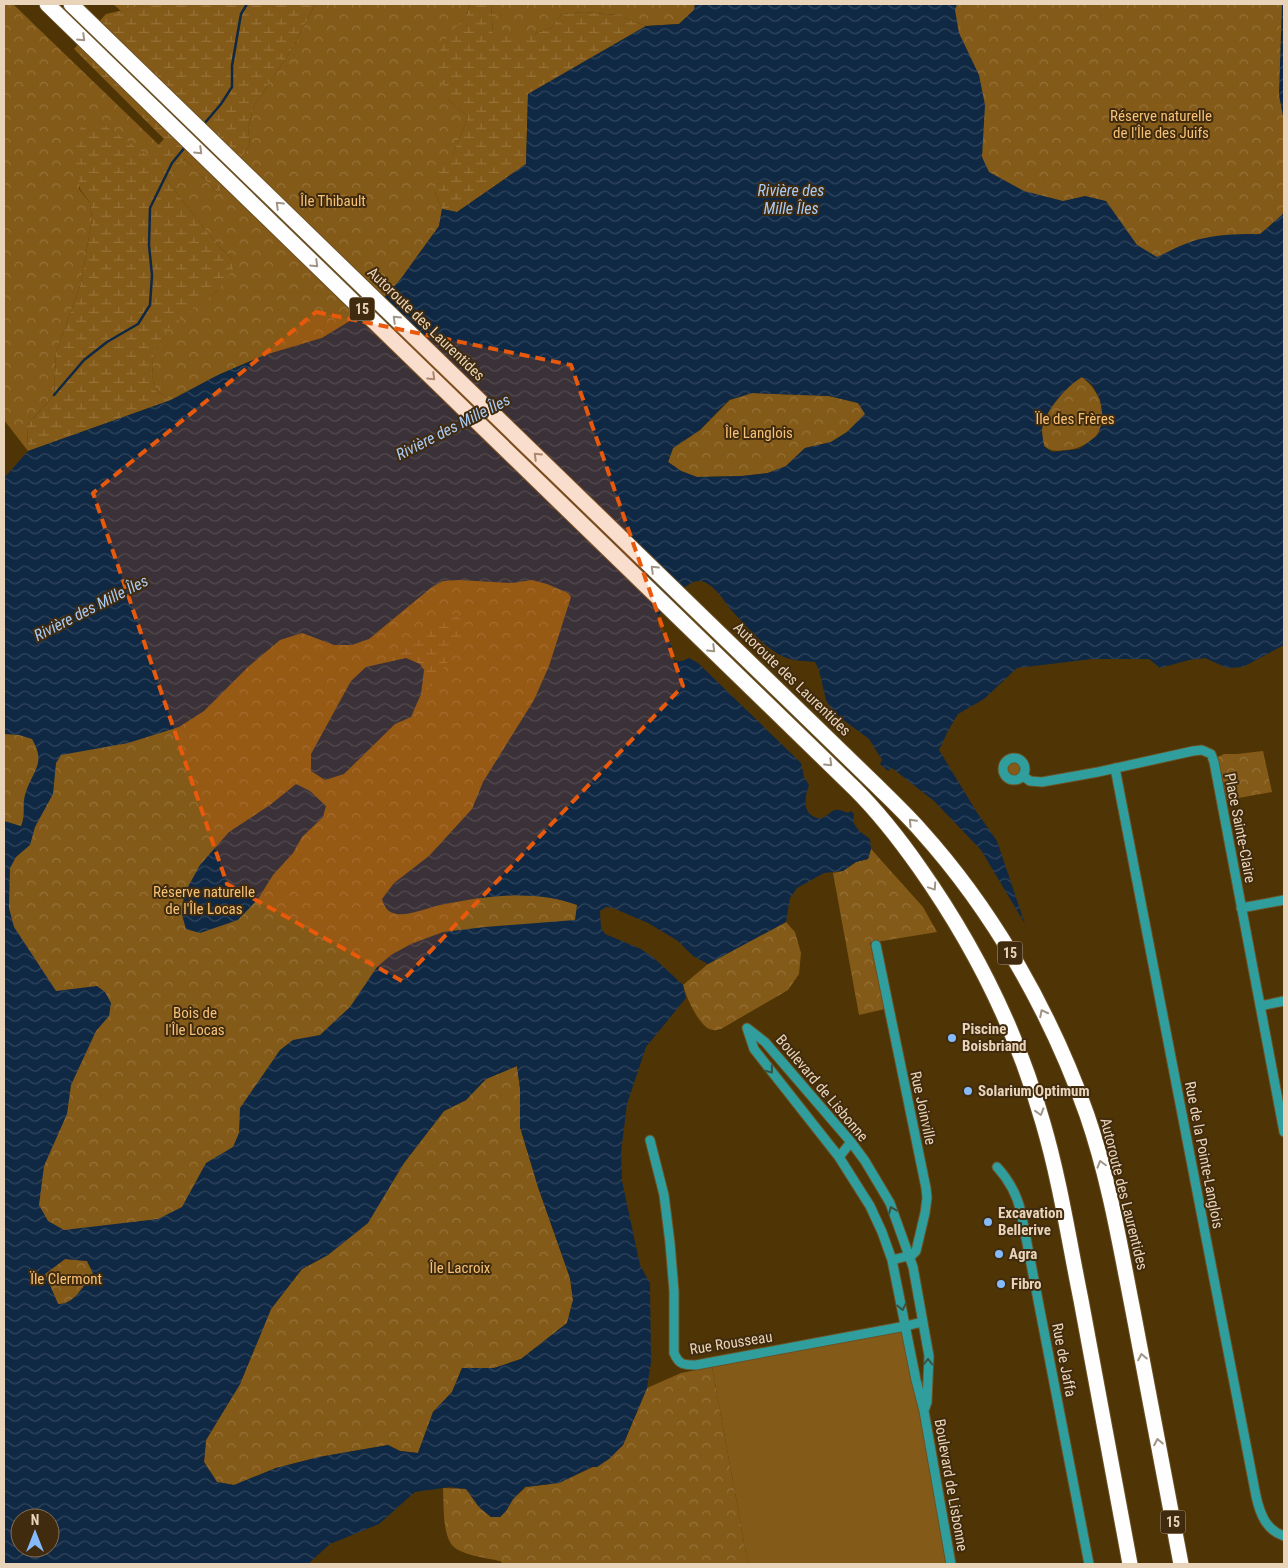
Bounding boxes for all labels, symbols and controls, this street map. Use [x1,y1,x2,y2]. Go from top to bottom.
one-way arrow [76,32,85,41]
park label: Réserve naturelle de l'Île des Juifs [1110,107,1212,142]
one-way arrow [193,145,202,154]
water label: Rivière des Mille Îles [758,181,824,218]
park label: Île Thibault [299,192,366,210]
one-way arrow [276,202,285,211]
one-way arrow [310,258,319,267]
street label: Autoroute des Laurentides [364,263,488,385]
road number: 15 [350,298,374,320]
one-way arrow [393,315,402,324]
one-way arrow [426,371,435,380]
water label: Rivière des Mille Îles [393,390,513,464]
park label: Ïle des Frères [1034,410,1115,428]
park label: Île Langlois [724,424,793,442]
one-way arrow [534,453,543,462]
one-way arrow [651,566,660,575]
water label: Rivière des Mille Îles [31,571,151,645]
street label: Autoroute des Laurentides [730,618,854,740]
one-way arrow [707,643,716,652]
one-way arrow [823,757,832,766]
street label: Place Sainte-Claire [1221,772,1259,884]
one-way arrow [909,818,918,827]
one-way arrow [927,881,936,890]
park label: Réserve naturelle de l'Île Locas [153,883,255,918]
road number: 15 [998,941,1022,964]
park label: Bois de l'Île Locas [165,1004,225,1039]
one-way arrow [1039,1009,1049,1018]
place label: Piscine Boisbriand [962,1020,1027,1055]
street label: Boulevard de Lisbonne [772,1031,872,1145]
marker: Piscine Boisbriand [946,1032,958,1044]
one-way arrow [764,1064,773,1074]
street label: Rue Joinville [906,1069,940,1147]
street label: Rue de la Pointe-Langlois [1181,1080,1227,1230]
place label: Solarium Optimum [978,1082,1090,1100]
marker: Solarium Optimum [962,1085,974,1097]
one-way arrow [1034,1107,1044,1115]
street label: Autoroute des Laurentides [1096,1116,1152,1272]
one-way arrow [1097,1160,1107,1168]
place label: Excavation Bellerive [998,1204,1063,1239]
one-way arrow [888,1206,899,1215]
marker: Excavation Bellerive [982,1216,994,1228]
place label: Agra [1009,1245,1037,1263]
marker: Agra [993,1248,1005,1260]
park label: Île Lacroix [429,1259,491,1277]
park label: Ïle Clermont [29,1270,102,1288]
place label: Fibro [1011,1275,1042,1293]
marker: Fibro [995,1278,1007,1290]
one-way arrow [896,1303,907,1312]
street label: Rue de Jaffa [1048,1322,1080,1398]
street label: Rue Rousseau [688,1328,774,1358]
one-way arrow [1137,1353,1147,1362]
one-way arrow [923,1358,933,1366]
street label: Boulevard de Lisbonne [931,1417,971,1553]
one-way arrow [1153,1438,1164,1447]
north arrow [10,1508,60,1558]
road number: 15 [1160,1510,1186,1534]
text: N [31,1512,39,1528]

